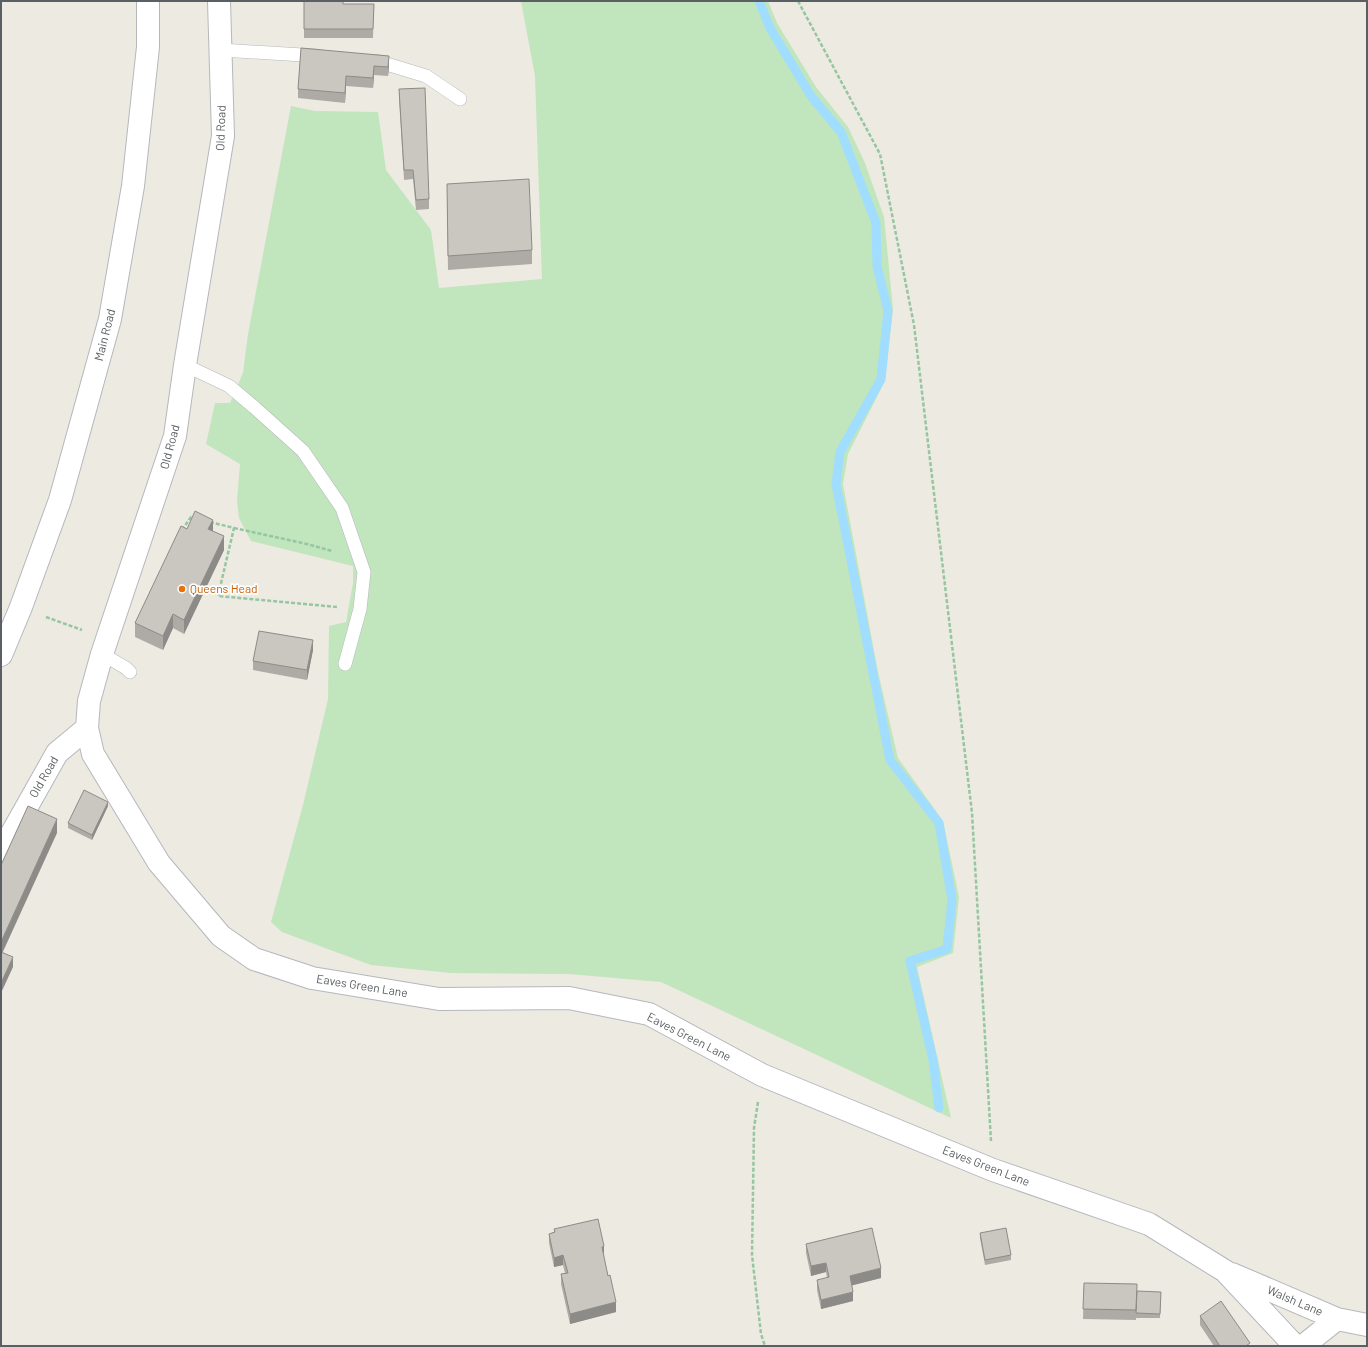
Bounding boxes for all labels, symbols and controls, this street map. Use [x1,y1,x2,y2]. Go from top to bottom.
street label: Old Road [212,105,228,151]
street label: Main Road [91,307,117,362]
street label: Old Road [156,423,182,471]
place label: Queens Head [190,581,258,595]
marker: Queens Head [177,584,187,594]
street label: Old Road [26,753,61,800]
street label: Eaves Green Lane [315,971,409,999]
street label: Eaves Green Lane [645,1009,734,1063]
street label: Eaves Green Lane [941,1142,1032,1188]
street label: Walsh Lane [1265,1282,1325,1318]

